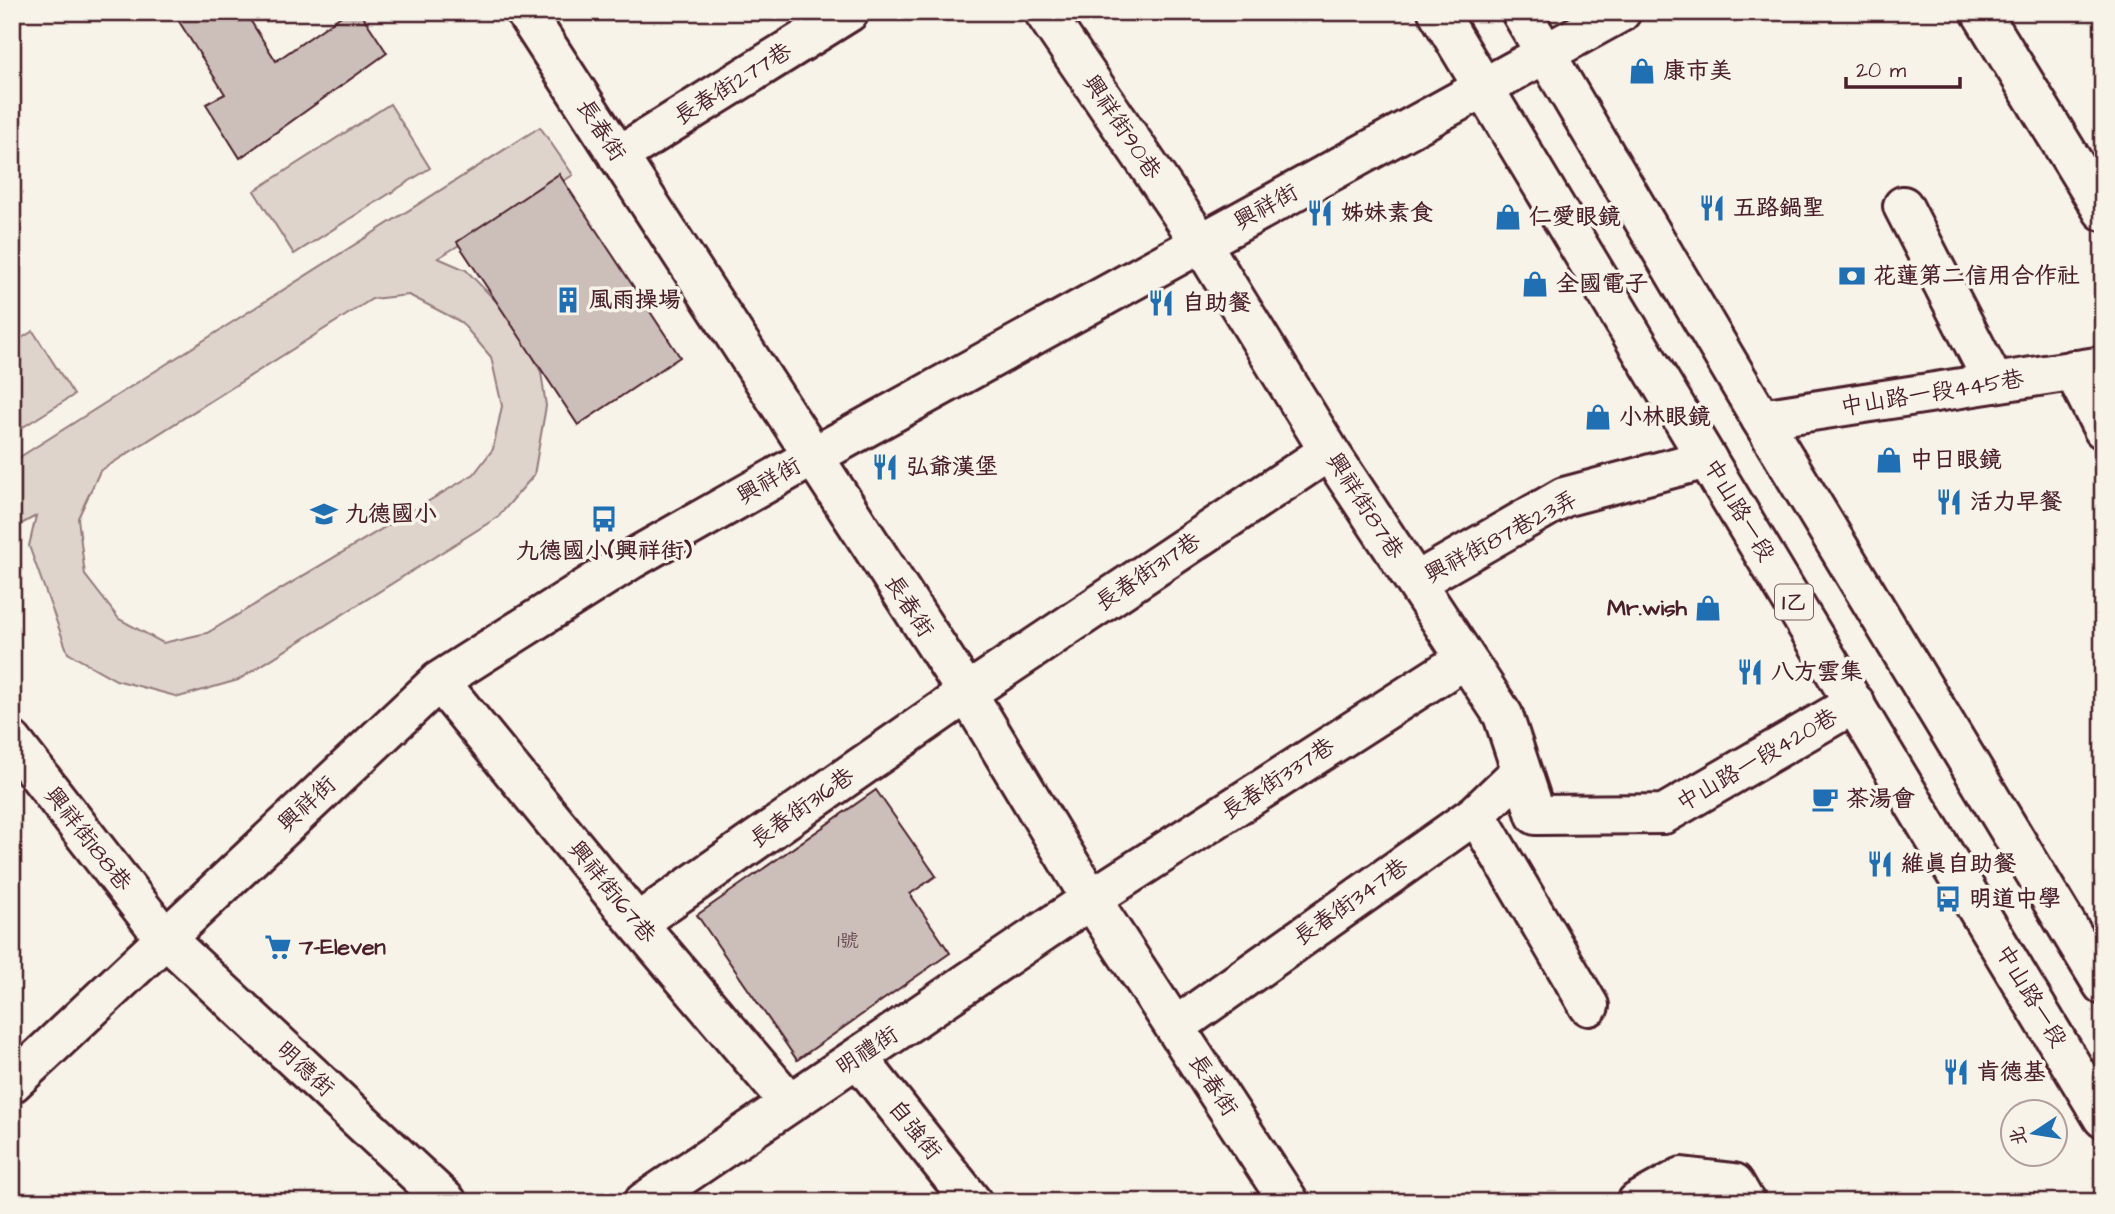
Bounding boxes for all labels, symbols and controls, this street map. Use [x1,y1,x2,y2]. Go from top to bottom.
street label: 長春街277巷 [668,35,799,133]
scale bar [1846,46,1959,90]
place label: 康市美 [1663,55,1732,87]
shop icon: 康市美 [1627,56,1657,86]
text: 20 m [1856,56,1907,85]
street label: 興祥街90巷 [1075,68,1169,186]
street label: 長春街 [569,92,633,168]
street label: 興祥街 [1228,176,1304,238]
place label: 五路鍋聖 [1733,192,1825,224]
restaurant icon: 五路鍋聖 [1697,193,1727,223]
place label: 姊妹素食 [1341,197,1433,229]
restaurant icon: 姊妹素食 [1305,198,1335,228]
place label: 仁愛眼鏡 [1529,201,1621,233]
shop icon: 仁愛眼鏡 [1493,202,1523,232]
place label: 花蓮第二信用合作社 [1873,260,2080,292]
bank icon: 花蓮第二信用合作社 [1837,261,1867,291]
place label: 全國電子 [1556,268,1648,300]
shop icon: 全國電子 [1520,269,1550,299]
place label: 風雨操場 [589,284,681,316]
building icon: 風雨操場 [553,285,583,315]
place label: 自助餐 [1182,287,1251,319]
restaurant icon: 自助餐 [1146,288,1176,318]
street label: 中山路一段445巷 [1838,363,2027,423]
place label: 小林眼鏡 [1619,401,1711,433]
shop icon: 小林眼鏡 [1583,402,1613,432]
place label: 中日眼鏡 [1910,444,2002,476]
shop icon: 中日眼鏡 [1874,445,1904,475]
street label: 興祥街87巷 [1319,447,1412,566]
street label: 興祥街 [731,450,807,512]
place label: 弘爺漢堡 [906,451,998,483]
restaurant icon: 弘爺漢堡 [870,452,900,482]
street label: 中山路一段 [1696,452,1782,568]
street label: 興祥街87巷23弄 [1419,483,1583,591]
place label: 活力早餐 [1970,486,2062,518]
restaurant icon: 活力早餐 [1934,487,1964,517]
place label: 九德國小 [345,498,437,530]
school or university icon: 九德國小 [309,499,339,529]
bus stop icon: 九德國小(興祥街) [589,504,619,534]
street label: 長春街317巷 [1089,524,1208,619]
place label: 九德國小(興祥街) [516,535,692,567]
street label: 長春街 [877,568,941,644]
road number: 1乙 [1775,584,1813,620]
place label: Mr.wish [1607,592,1688,624]
shop icon: Mr.wish [1693,593,1723,623]
place label: 八方雲集 [1771,656,1863,688]
restaurant icon: 八方雲集 [1735,657,1765,687]
street label: 中山路一段420巷 [1670,700,1844,819]
street label: 長春街337巷 [1215,730,1342,828]
street label: 長春街316巷 [743,760,862,856]
street label: 興祥街 [271,769,343,839]
street label: 興祥街188巷 [37,780,140,899]
place label: 茶湯會 [1846,783,1915,815]
cafe icon: 茶湯會 [1810,784,1840,814]
street label: 興祥街167巷 [561,834,664,951]
place label: 維真自助餐 [1901,848,2016,880]
restaurant icon: 維真自助餐 [1865,849,1895,879]
street label: 長春街347巷 [1287,850,1416,953]
place label: 明道中學 [1969,883,2061,915]
bus stop icon: 明道中學 [1933,884,1963,914]
house number: 1號 [837,928,859,955]
place label: 7-Eleven [298,931,386,963]
supermarket icon: 7-Eleven [263,932,293,962]
street label: 中山路一段 [1988,938,2074,1054]
street label: 明禮街 [829,1019,905,1083]
street label: 明德街 [269,1034,341,1104]
street label: 長春街 [1181,1047,1245,1123]
place label: 肯德基 [1977,1056,2046,1088]
restaurant icon: 肯德基 [1941,1057,1971,1087]
street label: 自強街 [881,1093,949,1167]
north arrow [2000,1098,2070,1168]
text: 北 [2004,1124,2034,1148]

